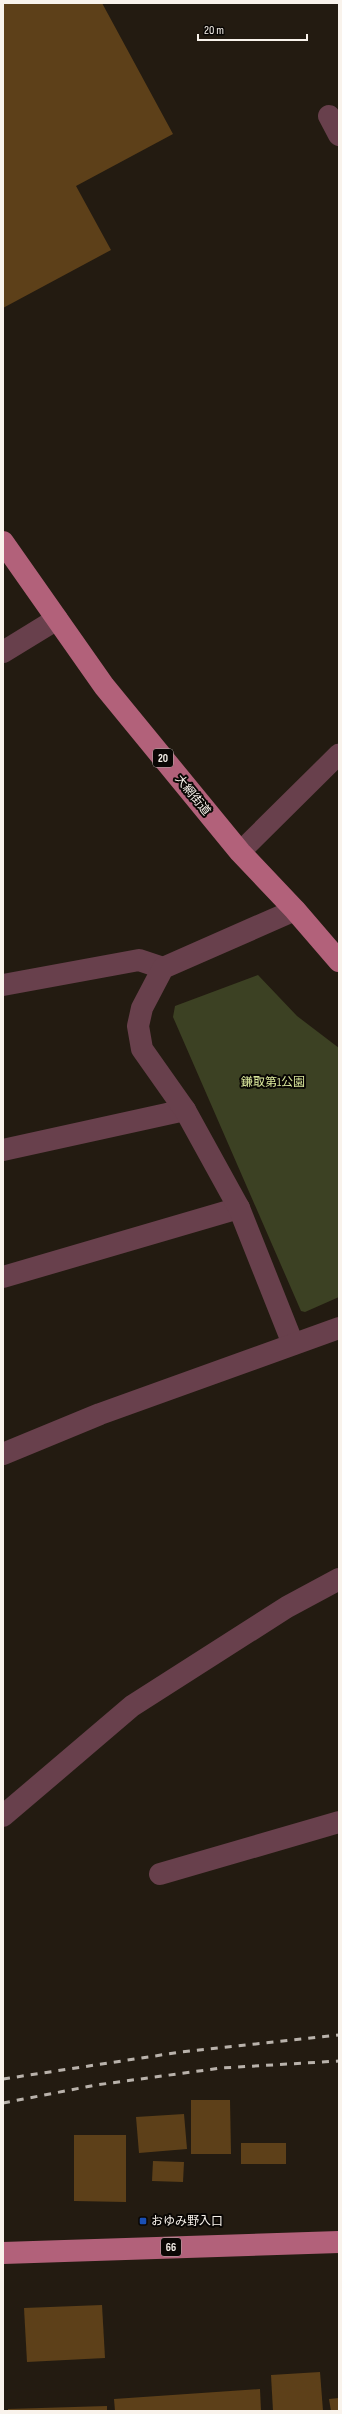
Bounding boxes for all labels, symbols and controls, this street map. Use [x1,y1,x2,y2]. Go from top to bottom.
scale bar [198,16,307,42]
text: 20 m [204,23,224,38]
road number: 20 [153,749,173,767]
street label: 大網街道 [172,772,214,819]
park label: 鎌取第1公園 [241,1075,305,1090]
place label: おゆみ野入口 [151,2214,223,2229]
marker: おゆみ野入口 [138,2216,148,2226]
road number: 66 [161,2238,181,2256]

